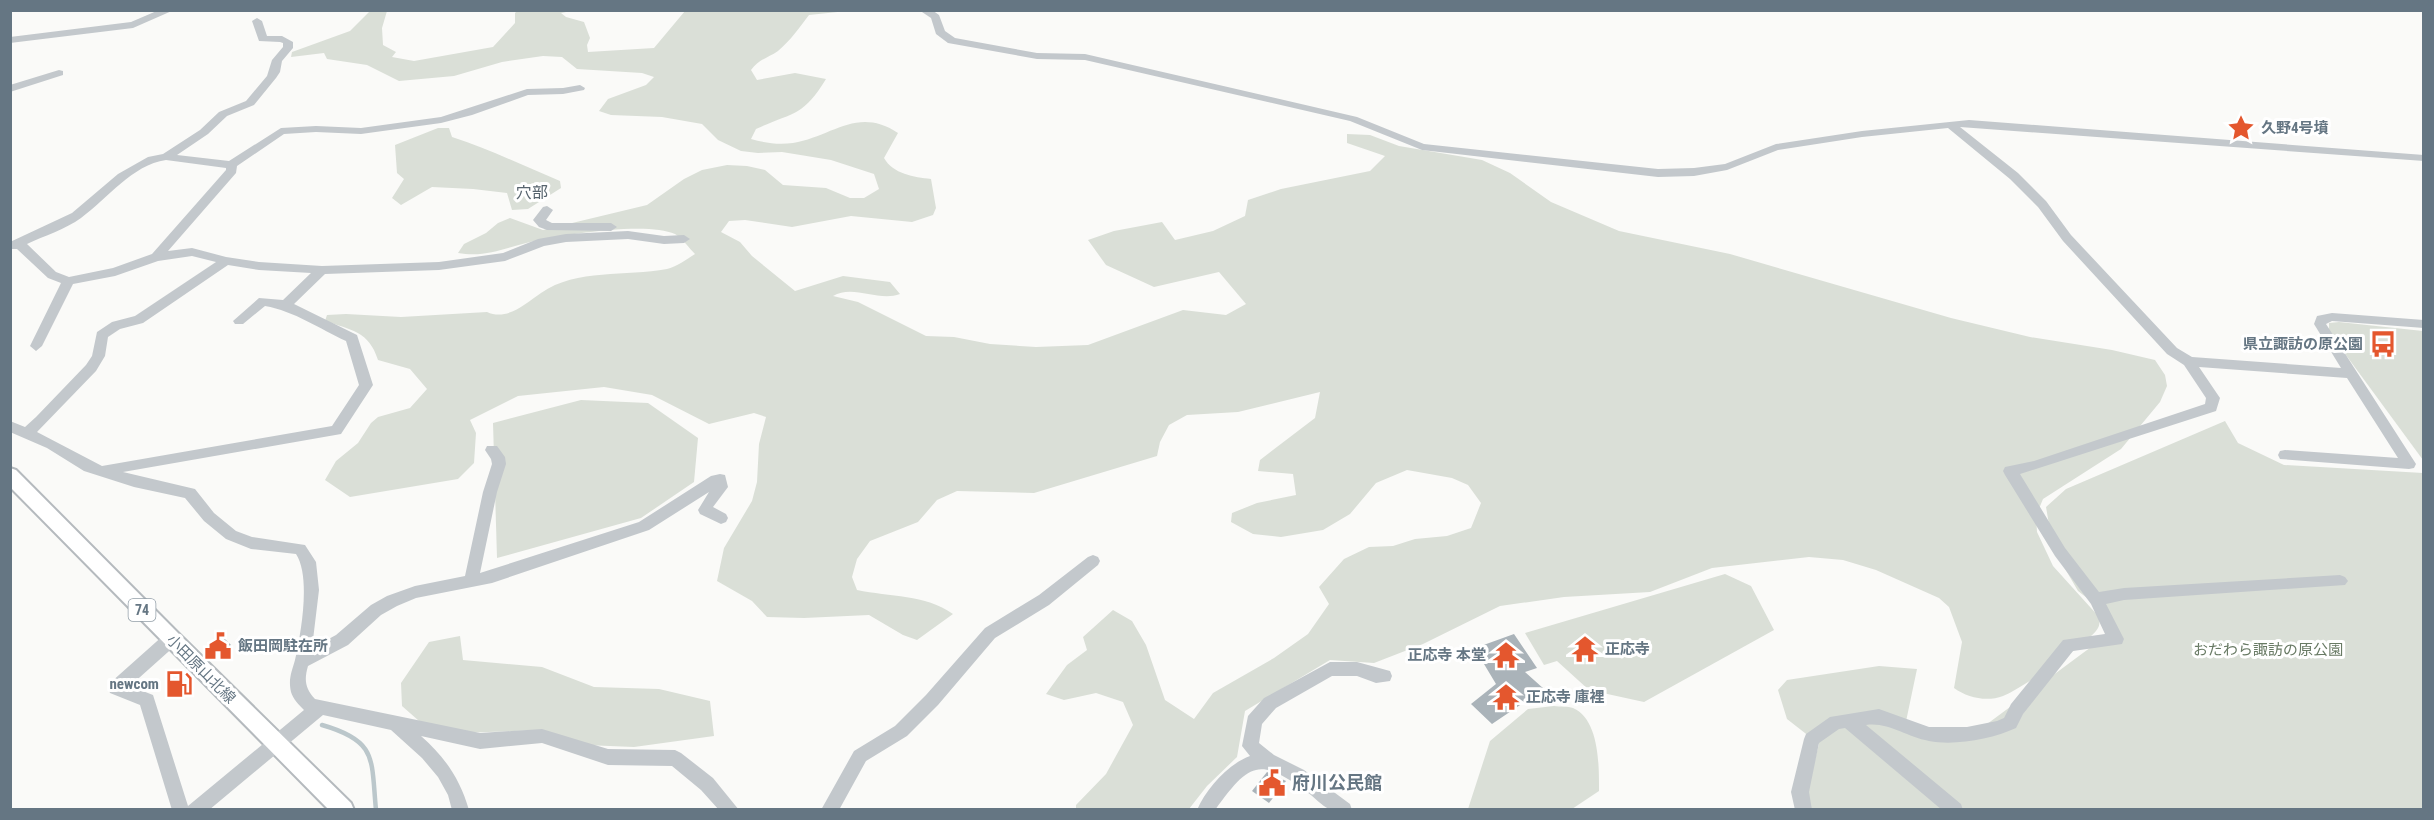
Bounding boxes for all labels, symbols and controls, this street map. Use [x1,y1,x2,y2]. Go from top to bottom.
place icon: 久野4号墳 [2226,113,2256,143]
place label: 久野4号墳 [2261,119,2329,137]
district label: 穴部 [516,183,548,202]
bus stop icon: 県立諏訪の原公園 [2368,329,2398,359]
place label: 県立諏訪の原公園 [2243,335,2363,353]
road number: 74 [128,599,156,621]
street label: 小田原山北線 [163,631,239,707]
public building icon: 飯田岡駐在所 [203,631,233,661]
temple icon: 正応寺 [1570,634,1600,664]
place label: 飯田岡駐在所 [238,637,328,655]
temple icon: 正応寺 本堂 [1491,640,1521,670]
place label: 正応寺 [1605,640,1650,658]
park label: おだわら諏訪の原公園 [2193,641,2343,659]
place label: 正応寺 本堂 [1408,646,1486,664]
fuel station icon: newcom [164,669,194,699]
place label: newcom [109,675,159,693]
temple icon: 正応寺 庫裡 [1491,682,1521,712]
place label: 正応寺 庫裡 [1526,688,1604,706]
public building icon: 府川公民館 [1257,768,1287,798]
place label: 府川公民館 [1292,772,1382,793]

